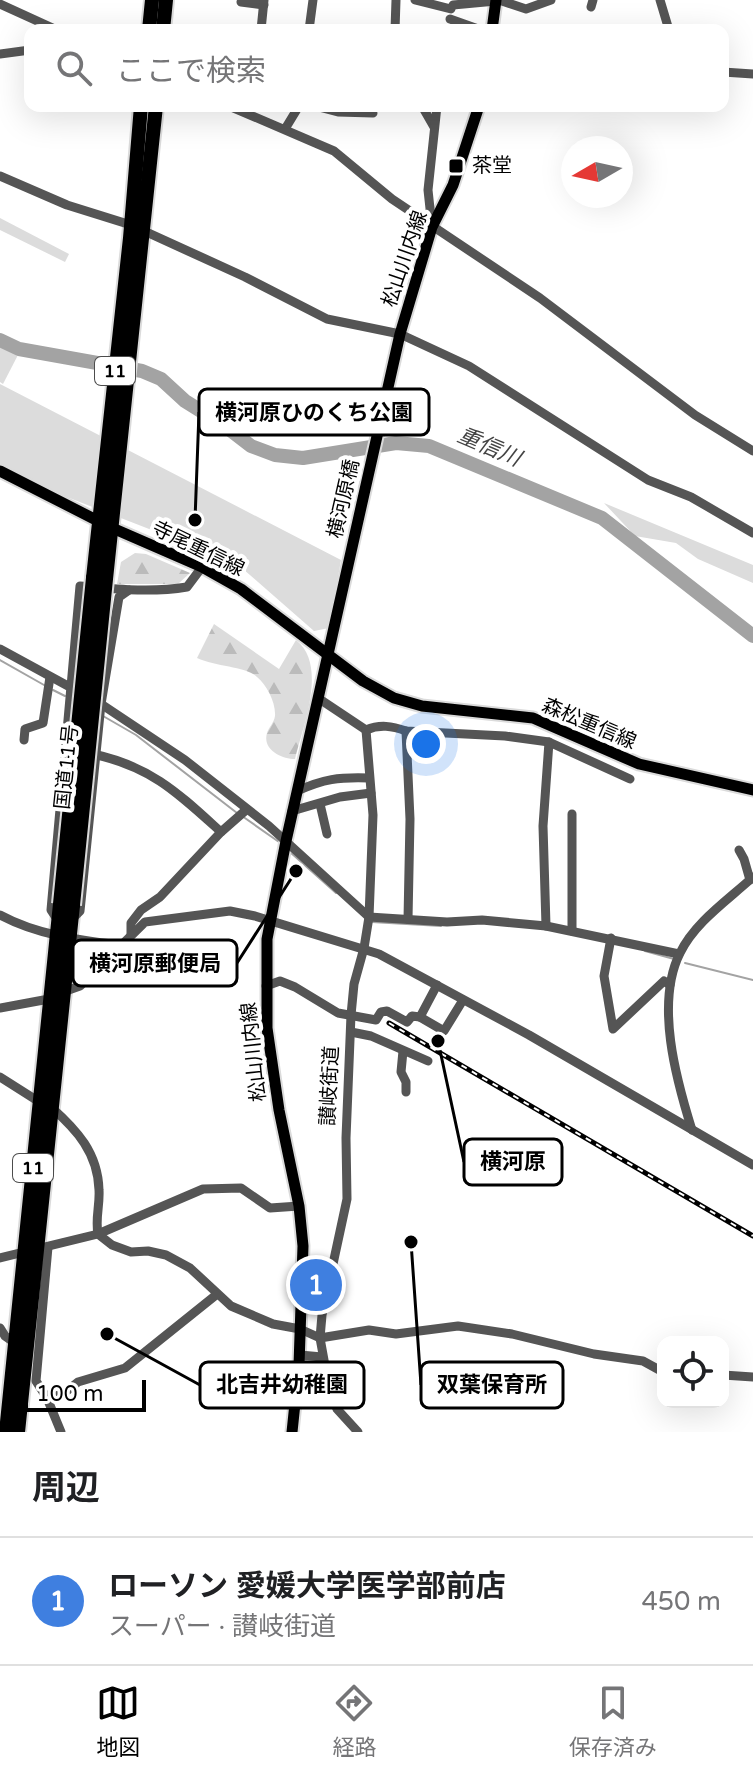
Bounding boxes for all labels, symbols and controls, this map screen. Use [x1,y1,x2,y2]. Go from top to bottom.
search box [24,24,729,112]
icon: search [52,46,96,90]
text: ここで検索 [116,53,266,90]
north arrow [561,136,633,208]
place label: 茶堂 [472,154,512,178]
marker: 茶堂 [447,157,465,175]
street label: 松山川内線 [377,208,433,310]
road number: 11 [95,357,135,385]
callout: 横河原ひのくち公園 [199,389,429,435]
text: 横河原ひのくち公園 [215,400,413,426]
water label: 重信川 [454,422,526,473]
street label: 横河原橋 [323,457,365,541]
street label: 寺尾重信線 [148,516,248,582]
street label: 森松重信線 [538,693,640,755]
street label: 国道11号 [51,723,83,811]
your location [406,724,446,764]
callout: 横河原郵便局 [73,940,237,986]
text: 横河原郵便局 [89,951,221,977]
street label: 松山川内線 [237,1001,271,1103]
street label: 讃岐街道 [316,1045,344,1127]
callout: 横河原 [464,1139,562,1185]
text: 横河原 [480,1149,546,1175]
road number: 11 [13,1154,53,1182]
pin: 1 [290,1255,342,1315]
map controls [657,1336,729,1408]
button: locate [657,1336,729,1408]
callout: 北吉井幼稚園 [200,1362,364,1408]
callout: 双葉保育所 [421,1362,563,1408]
text: 北吉井幼稚園 [216,1372,348,1398]
text: 双葉保育所 [437,1372,547,1398]
scale bar [24,1376,146,1412]
text: 100 m [36,1381,103,1407]
text: 周辺 [32,1468,100,1509]
text: ローソン 愛媛大学医学部前店 [108,1568,506,1605]
text: 1 [50,1586,66,1617]
text: 450 m [641,1586,721,1617]
text: スーパー · 讃岐街道 [108,1611,336,1642]
tab: 地図 [96,1681,140,1761]
tab: 経路 [332,1681,377,1761]
tab: 保存済み [569,1681,657,1761]

